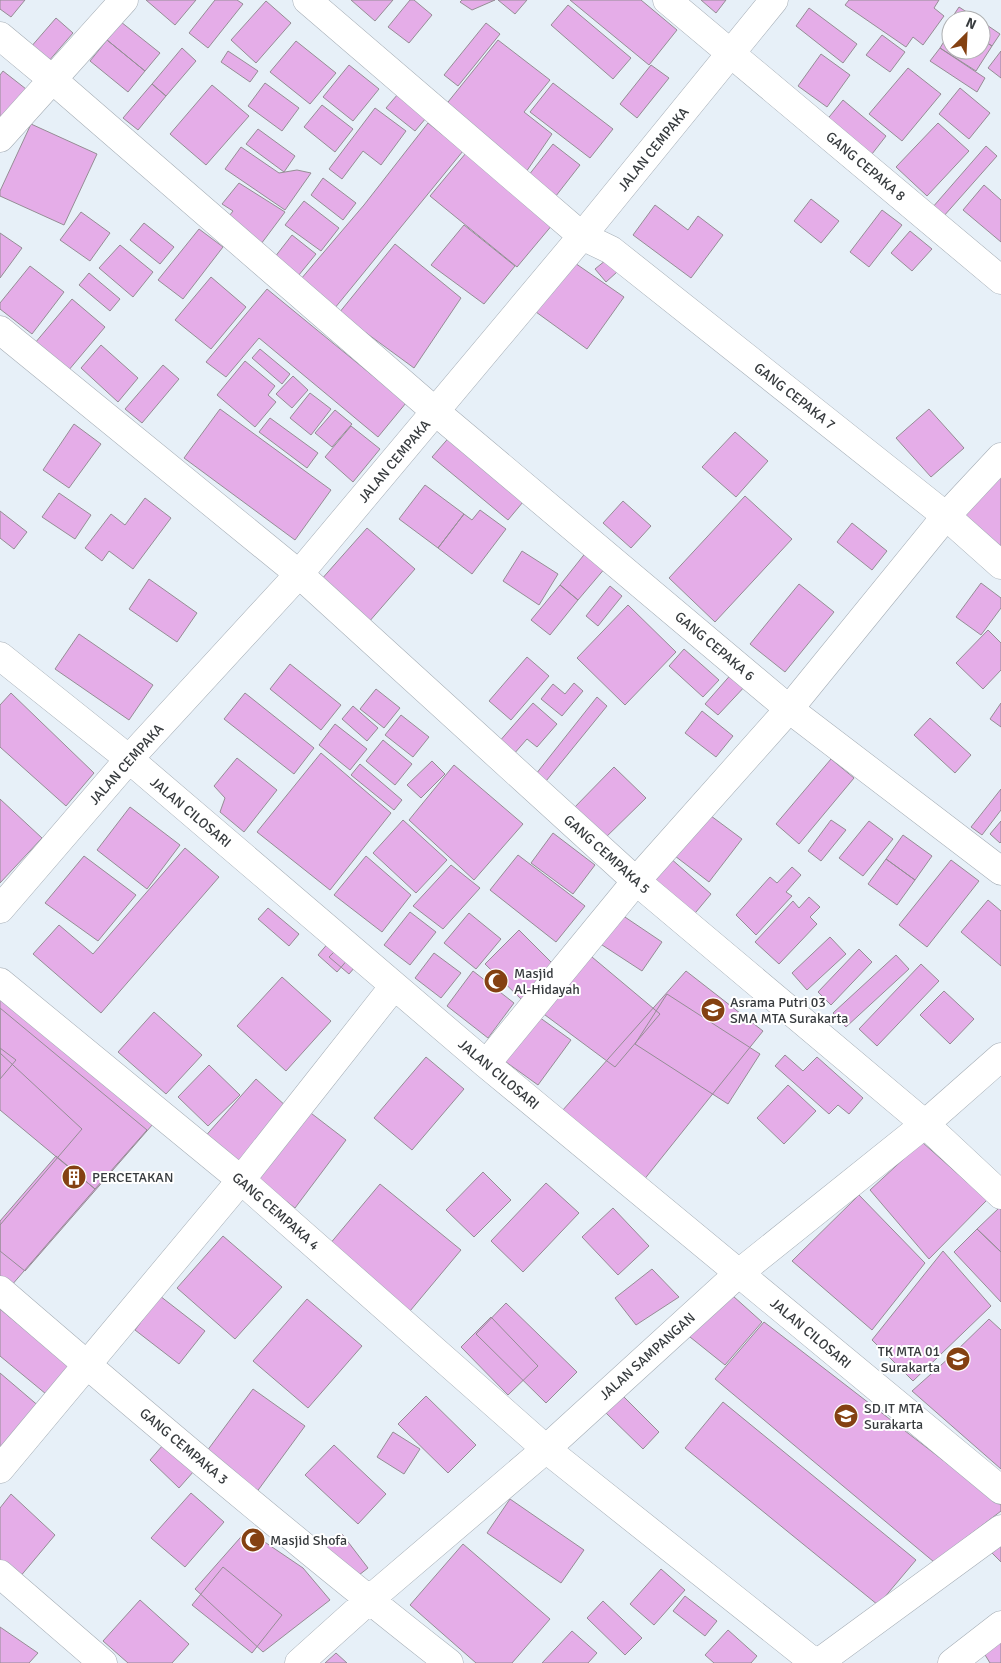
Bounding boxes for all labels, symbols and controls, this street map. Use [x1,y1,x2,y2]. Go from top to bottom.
north arrow [941,10,991,60]
text: N [963,14,979,33]
street label: JALAN CEMPAKA [614,104,693,195]
street label: GANG CEPAKA 8 [822,128,909,205]
street label: GANG CEPAKA 7 [751,359,839,433]
street label: JALAN CEMPAKA [355,416,434,506]
street label: GANG CEPAKA 6 [671,608,758,685]
street label: JALAN CEMPAKA [86,720,167,808]
street label: JALAN CILOSARI [147,774,235,851]
street label: GANG CEMPAKA 5 [560,811,653,898]
place label: Masjid Al-Hidayah [514,965,580,998]
mosque icon: Masjid Al-Hidayah [483,968,509,994]
place label: Asrama Putri 03 SMA MTA Surakarta [730,994,848,1027]
school or university icon: Asrama Putri 03 SMA MTA Surakarta [700,997,726,1023]
street label: JALAN CILOSARI [455,1036,543,1113]
building icon: PERCETAKAN [61,1164,87,1190]
place label: PERCETAKAN [92,1169,173,1186]
street label: GANG CEMPAKA 4 [229,1169,323,1254]
street label: JALAN CILOSARI [767,1295,855,1372]
street label: JALAN SAMPANGAN [596,1309,699,1404]
place label: TK MTA 01 Surakarta [878,1343,940,1376]
school or university icon: TK MTA 01 Surakarta [945,1346,971,1372]
place label: SD IT MTA Surakarta [864,1400,924,1433]
school or university icon: SD IT MTA Surakarta [833,1403,859,1429]
street label: GANG CEMPAKA 3 [136,1405,231,1488]
mosque icon: Masjid Shofa [240,1527,266,1553]
place label: Masjid Shofa [270,1532,347,1549]

